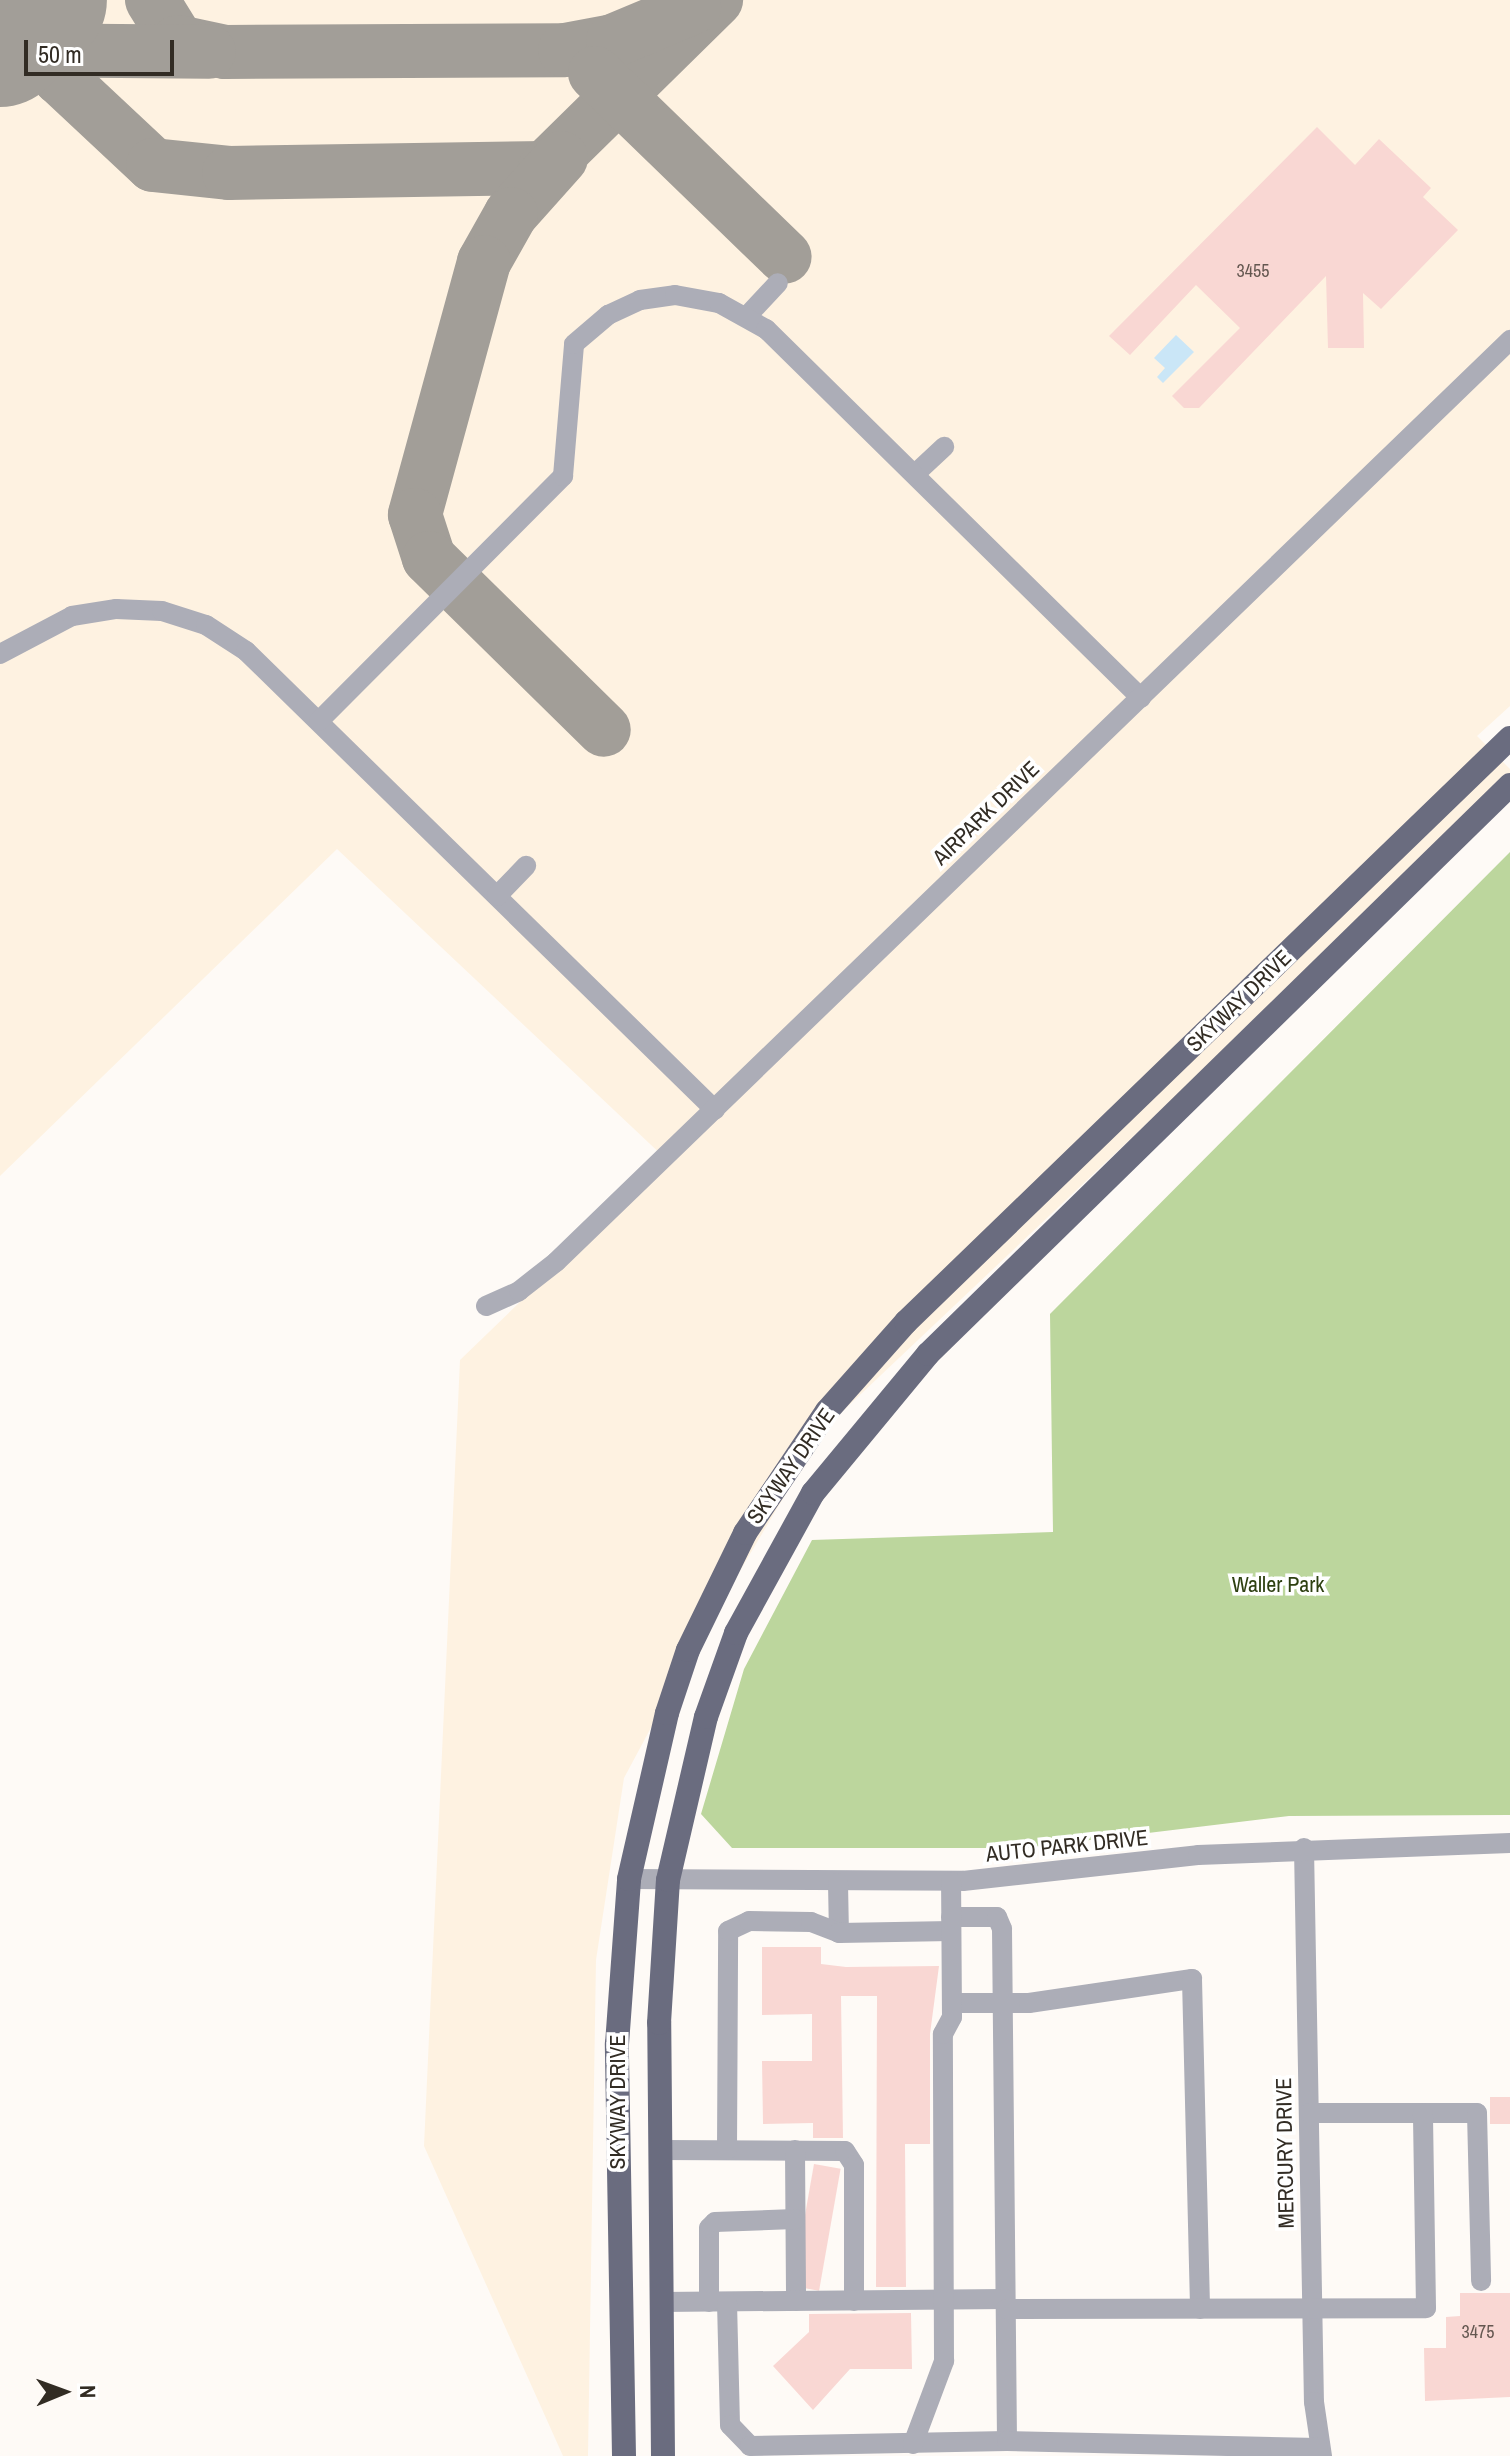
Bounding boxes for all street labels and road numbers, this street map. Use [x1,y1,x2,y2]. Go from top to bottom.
street label: AIRPARK DRIVE [927,756,1045,870]
street label: SKYWAY DRIVE [1181,944,1297,1058]
street label: SKYWAY DRIVE [741,1403,841,1529]
street label: AUTO PARK DRIVE [985,1824,1149,1868]
street label: SKYWAY DRIVE [605,2034,631,2170]
street label: MERCURY DRIVE [1270,2077,1300,2229]

